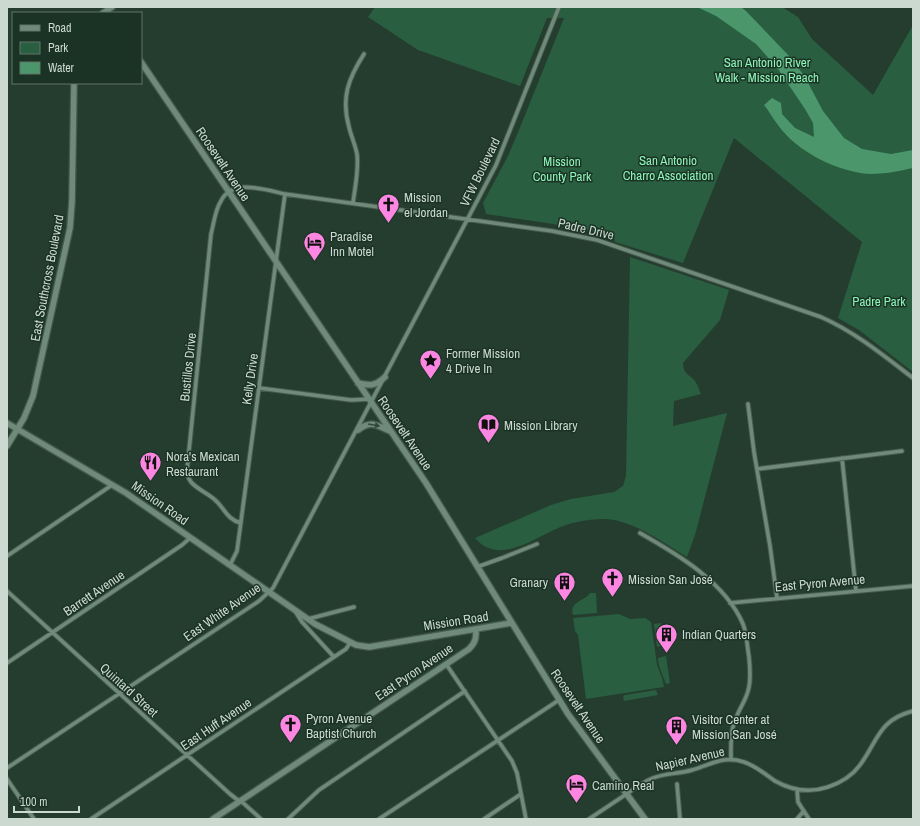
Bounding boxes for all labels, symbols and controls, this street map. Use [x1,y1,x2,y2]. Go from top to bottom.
legend [12,12,142,84]
text: Road [48,20,72,36]
text: Park [48,40,68,56]
park label: San Antonio River Walk - Mission Reach [715,54,819,86]
text: Water [48,60,75,76]
street label: Roosevelt Avenue [192,124,254,204]
street label: VFW Boulevard [456,135,504,209]
park label: San Antonio Charro Association [623,152,713,184]
park label: Mission County Park [533,153,592,185]
place label: Mission el Jordan [404,189,448,221]
church icon: Mission el Jordan [375,191,401,224]
street label: East Southcross Boulevard [26,213,68,343]
street label: Padre Drive [556,214,616,244]
place label: Paradise Inn Motel [330,228,374,260]
hotel icon: Paradise Inn Motel [301,230,327,263]
park label: Padre Park [852,293,906,310]
street label: Bustillos Drive [176,332,200,402]
place label: Former Mission 4 Drive In [446,345,520,377]
place icon: Former Mission 4 Drive In [417,347,443,380]
street label: Kelly Drive [238,352,262,406]
street label: Roosevelt Avenue [374,393,436,473]
library icon: Mission Library [475,412,501,445]
place label: Mission Library [504,417,578,434]
one-way arrow [367,422,380,428]
place label: Nora's Mexican Restaurant [166,448,240,480]
restaurant icon: Nora's Mexican Restaurant [138,450,164,483]
street label: Mission Road [128,477,192,529]
street label: Barrett Avenue [60,566,128,620]
church icon: Mission San José [600,566,626,599]
building icon: Granary [551,569,577,602]
place label: Mission San José [628,571,713,588]
street label: East Pyron Avenue [774,571,866,595]
place label: Granary [509,574,549,591]
street label: East White Avenue [180,579,264,645]
street label: Mission Road [422,607,490,635]
building icon: Indian Quarters [654,621,680,654]
place label: Indian Quarters [682,626,756,643]
street label: East Pyron Avenue [372,640,456,704]
street label: Quintard Street [96,659,162,721]
street label: Roosevelt Avenue [547,666,609,746]
street label: East Huff Avenue [177,694,255,754]
place label: Pyron Avenue Baptist Church [306,710,377,742]
place label: Visitor Center at Mission San José [692,711,777,743]
church icon: Pyron Avenue Baptist Church [278,712,304,745]
building icon: Visitor Center at Mission San José [664,713,690,746]
street label: Napier Avenue [654,743,726,775]
hotel icon: Camino Real [564,772,590,805]
place label: Camino Real [592,777,654,794]
scale bar [14,788,79,814]
text: 100 m [20,794,47,810]

